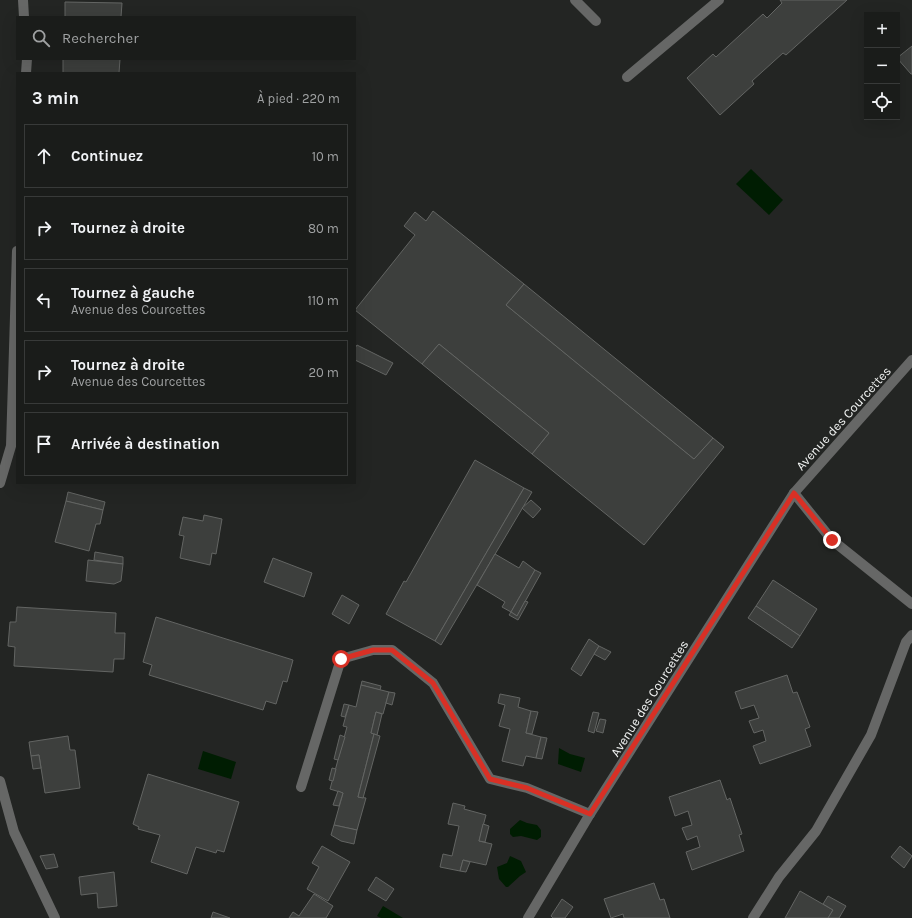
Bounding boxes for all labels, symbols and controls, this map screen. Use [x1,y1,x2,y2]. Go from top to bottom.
map controls [864,12,900,120]
button: + [864,12,900,48]
search box [16,16,356,60]
icon: search [30,27,52,49]
text: Rechercher [62,29,139,47]
button: − [864,48,900,84]
button: locate [864,84,900,120]
text: 3 min [32,88,79,108]
text: À pied · 220 m [257,91,340,106]
icon: ahead [33,145,55,167]
text: Continuez [71,147,143,165]
text: 10 m [312,149,339,164]
icon: right [33,217,55,239]
text: Tournez à droite [71,219,185,237]
text: 80 m [308,221,339,236]
text: Tournez à gauche [71,284,195,302]
icon: left [33,289,55,311]
text: 110 m [307,293,339,308]
text: Avenue des Courcettes [71,302,205,317]
text: Tournez à droite [71,356,185,374]
icon: right [33,361,55,383]
street label: Avenue des Courcettes [793,363,894,473]
text: 20 m [309,365,339,380]
text: Avenue des Courcettes [71,374,205,389]
icon: arrive [33,433,55,455]
text: Arrivée à destination [71,435,220,453]
route end [823,531,841,549]
street label: Avenue des Courcettes [607,637,692,759]
route start [332,650,350,668]

